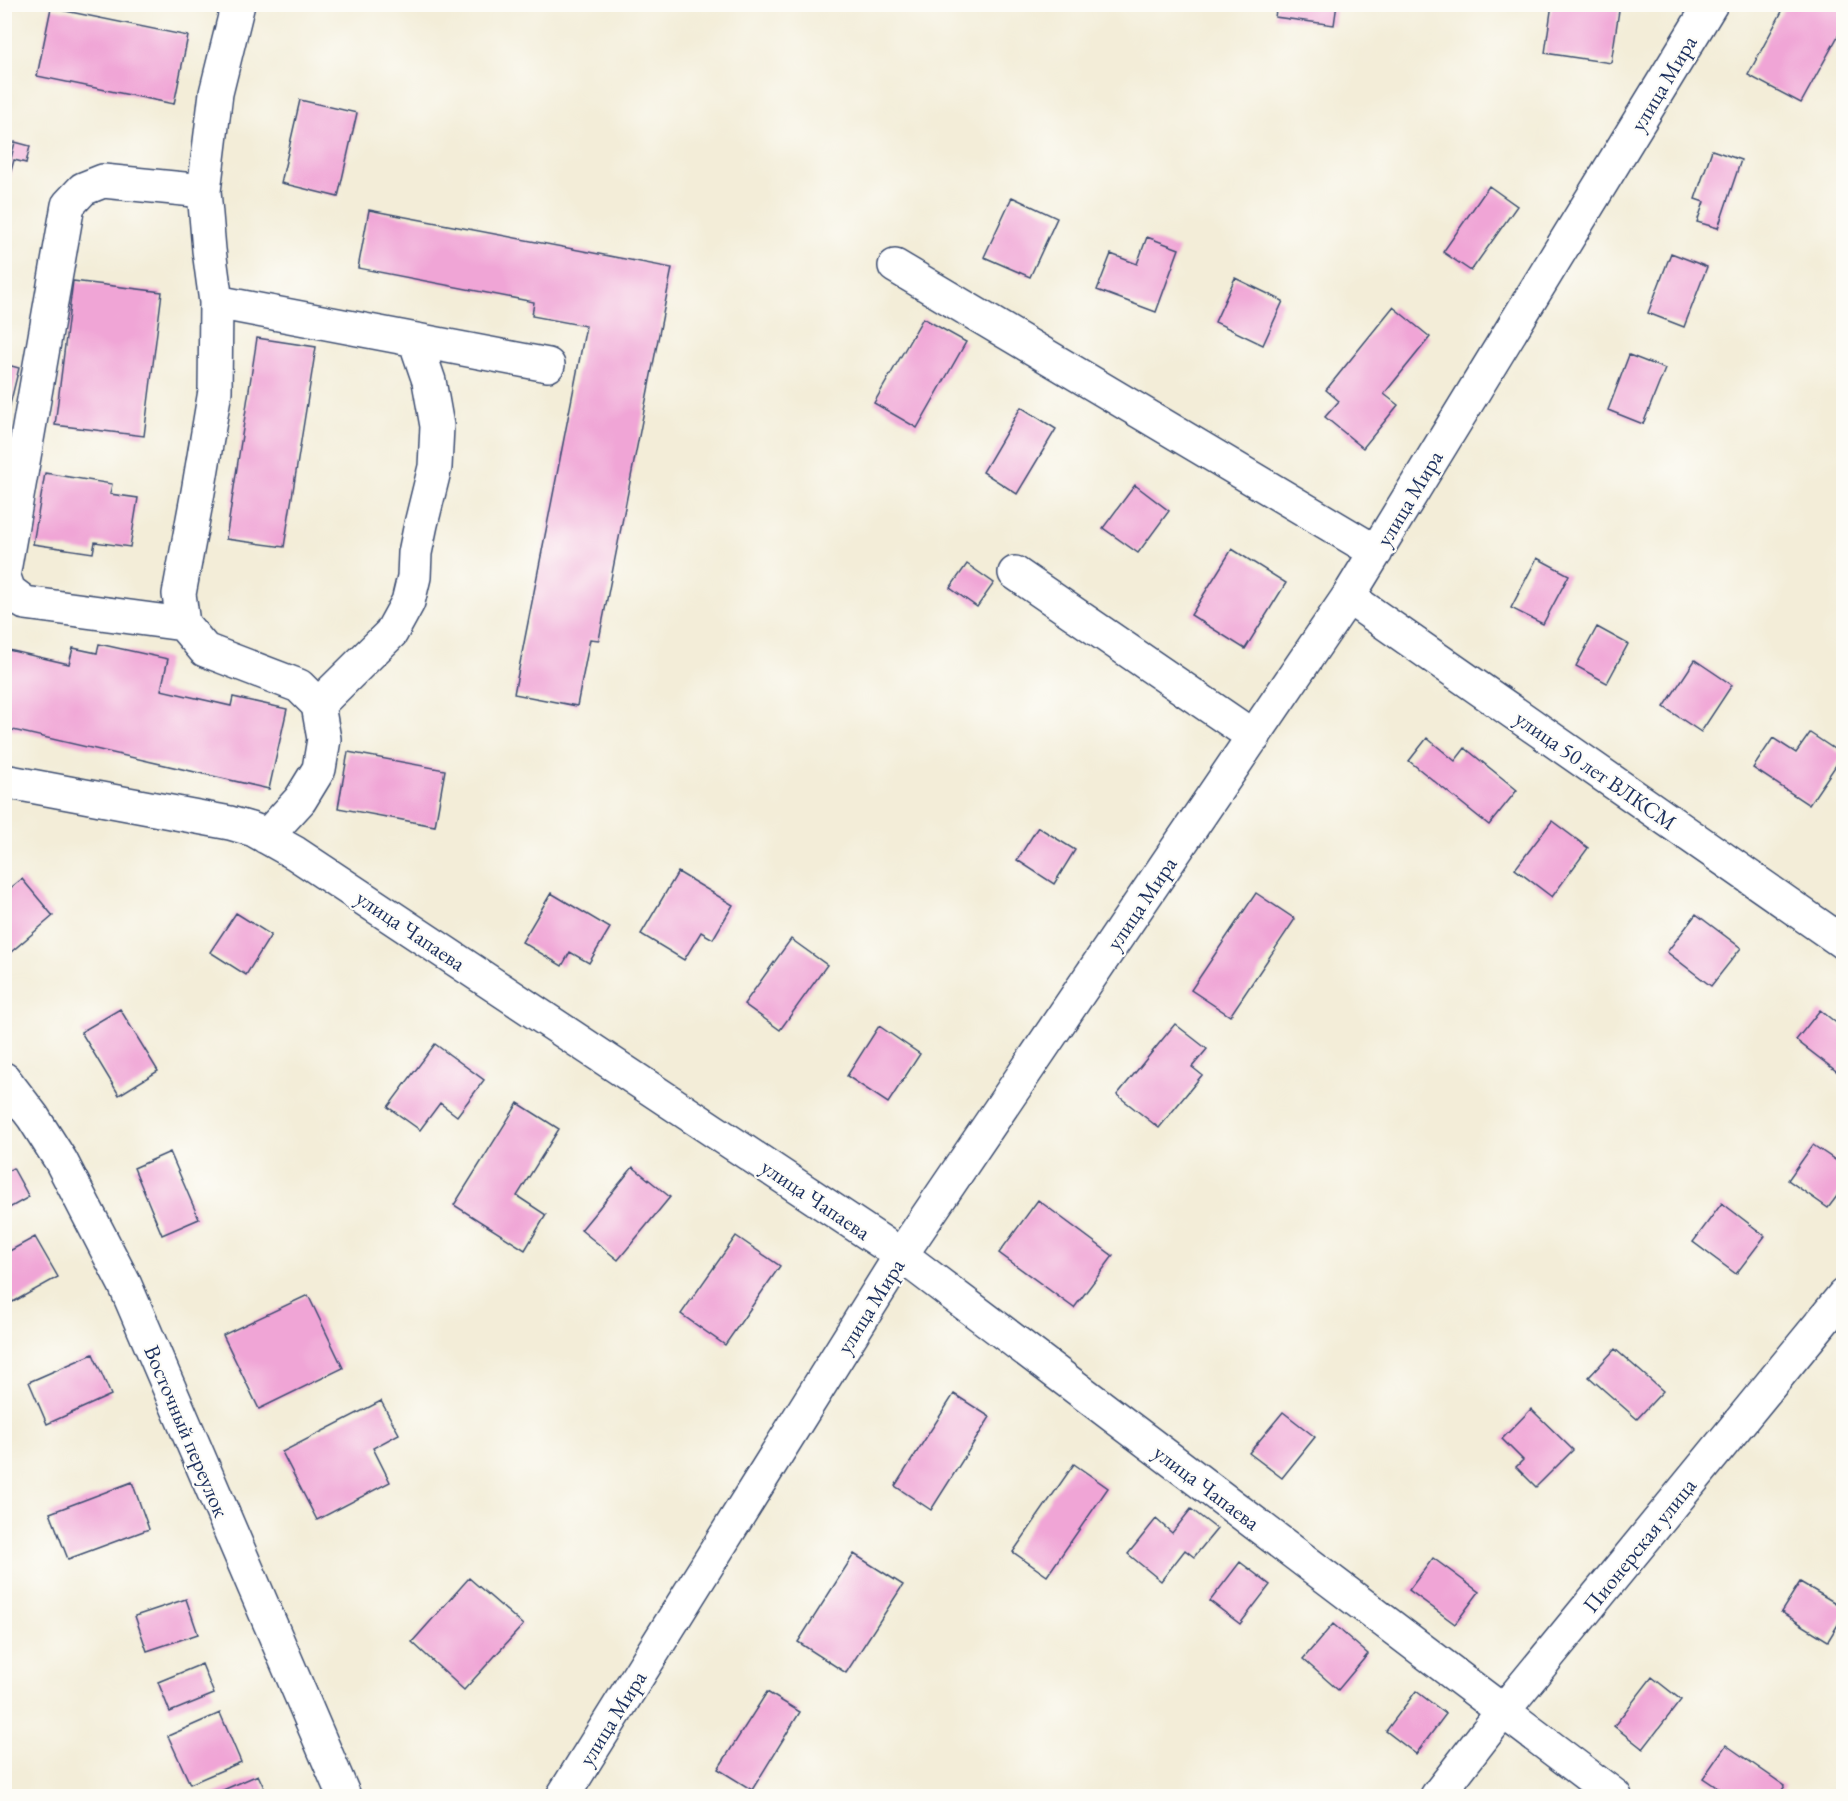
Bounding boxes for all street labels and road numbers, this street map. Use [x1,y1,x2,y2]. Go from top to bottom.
street label: улица Мира [1623,30,1704,137]
street label: улица Мира [1369,445,1450,552]
street label: улица 50 лет ВЛКСМ [1509,704,1682,837]
street label: улица Мира [1099,851,1183,956]
street label: улица Чапаева [350,883,471,978]
street label: улица Чапаева [755,1152,876,1247]
street label: улица Мира [830,1253,911,1359]
street label: Восточный переулок [137,1341,236,1522]
street label: улица Чапаева [1148,1438,1266,1537]
street label: Пионерская улица [1576,1472,1703,1619]
street label: улица Мира [572,1665,653,1771]

